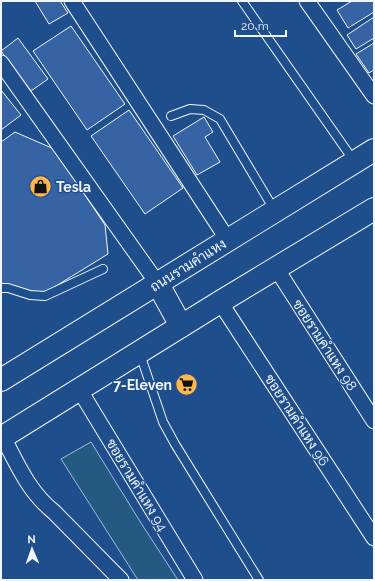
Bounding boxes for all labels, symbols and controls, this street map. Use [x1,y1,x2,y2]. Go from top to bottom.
scale bar [235,12,286,38]
text: 20 m [241,19,269,33]
shop icon: Tesla [27,174,53,200]
place label: Tesla [56,179,91,195]
street label: ถนนรามคำแหง [147,235,229,295]
street label: ซอยรามคําแหง 98 [290,296,360,394]
street label: ซอยรามคําแหง 96 [261,371,333,469]
supermarket icon: 7-Eleven [174,372,200,398]
place label: 7-Eleven [113,377,172,393]
street label: ซอยรามคําแหง 94 [103,436,171,534]
north arrow [12,529,52,569]
text: N [27,533,36,546]

